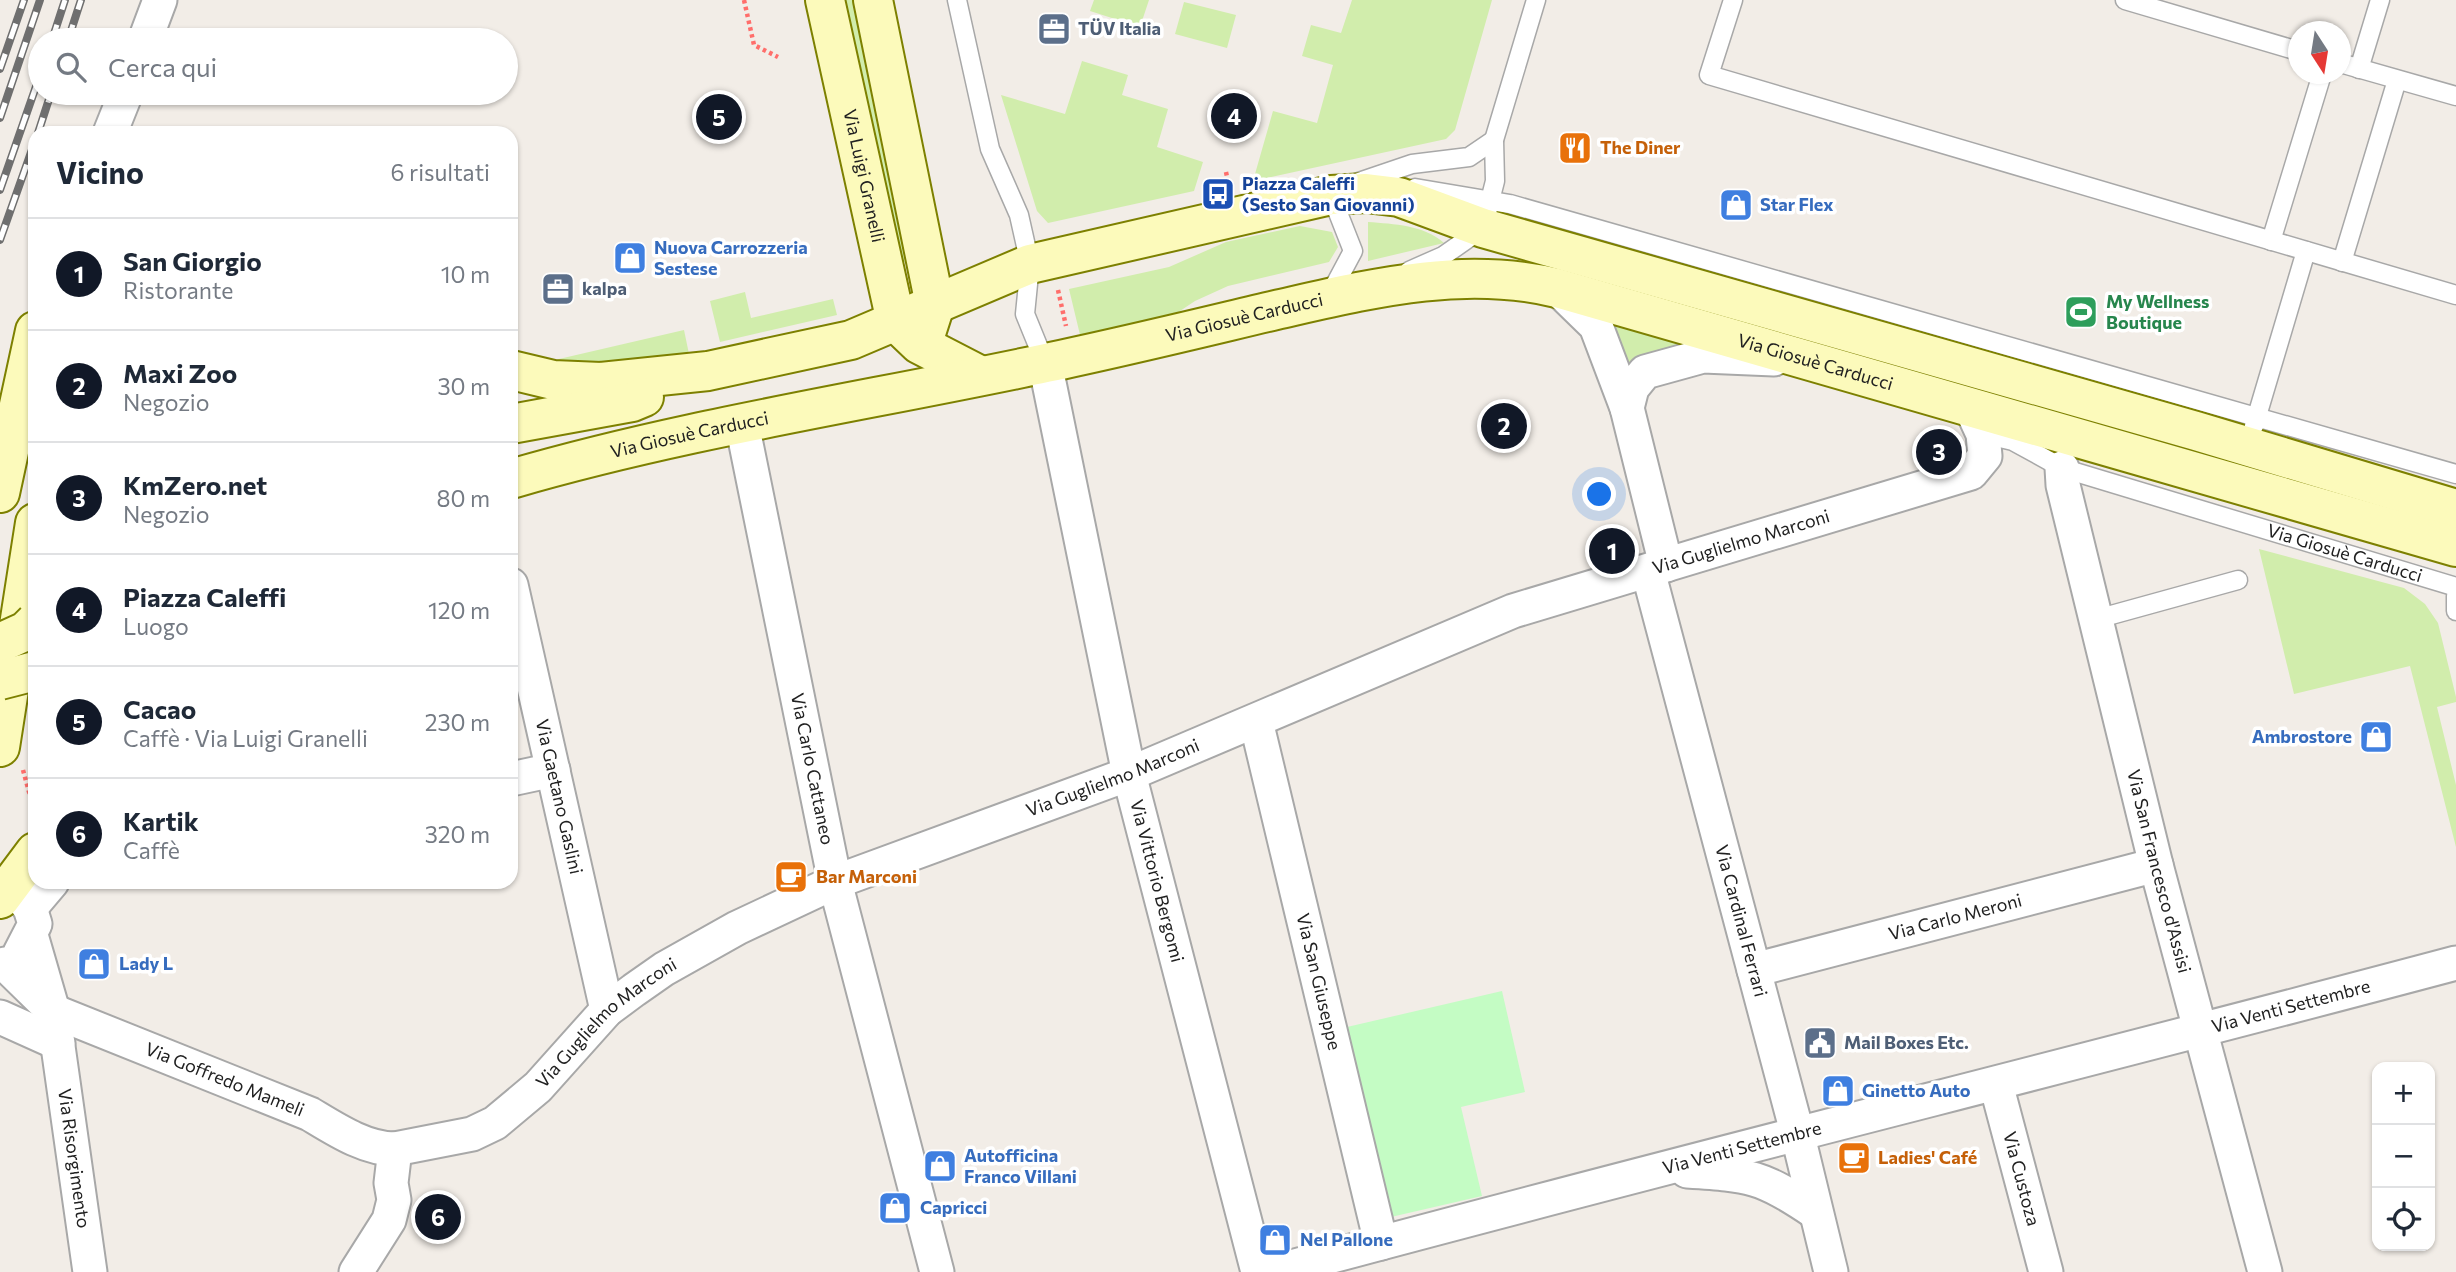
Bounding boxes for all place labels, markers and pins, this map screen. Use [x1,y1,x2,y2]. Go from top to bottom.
office icon: TÜV Italia [1035,10,1073,48]
place label: TÜV Italia [1078,17,1161,39]
pin: 4 [1211,90,1257,142]
pin: 5 [696,91,742,143]
restaurant icon: The Diner [1556,129,1594,167]
place label: The Diner [1600,136,1681,158]
place label: Piazza Caleffi (Sesto San Giovanni) [1242,172,1415,215]
bus stop icon: Piazza Caleffi (Sesto San Giovanni) [1199,175,1237,213]
shop icon: Star Flex [1717,186,1755,224]
place label: Star Flex [1760,193,1834,215]
place label: Nuova Carrozzeria Sestese [654,236,808,279]
shop icon: Nuova Carrozzeria Sestese [611,239,649,277]
office icon: kalpa [539,270,577,308]
place label: kalpa [582,277,627,299]
place label: My Wellness Boutique [2106,290,2210,333]
sports icon: My Wellness Boutique [2062,293,2100,331]
pin: 2 [1481,400,1527,452]
pin: 3 [1916,426,1962,478]
pin: 1 [1589,525,1635,577]
shop icon: Ambrostore [2357,718,2395,756]
place label: Ambrostore [2252,725,2352,747]
cafe icon: Bar Marconi [772,858,810,896]
place label: Bar Marconi [816,865,917,887]
shop icon: Lady L [75,945,113,983]
place label: Lady L [119,952,173,974]
public building icon: Mail Boxes Etc. [1801,1024,1839,1062]
place label: Mail Boxes Etc. [1844,1031,1969,1053]
shop icon: Ginetto Auto [1819,1072,1857,1110]
place label: Ginetto Auto [1862,1079,1971,1101]
cafe icon: Ladies' Café [1835,1139,1873,1177]
place label: Autofficina Franco Villani [964,1144,1077,1187]
place label: Ladies' Café [1878,1146,1977,1168]
shop icon: Autofficina Franco Villani [921,1147,959,1185]
shop icon: Capricci [876,1189,914,1227]
pin: 6 [415,1191,461,1243]
place label: Capricci [920,1196,987,1218]
shop icon: Nel Pallone [1256,1221,1294,1259]
place label: Nel Pallone [1300,1228,1393,1250]

